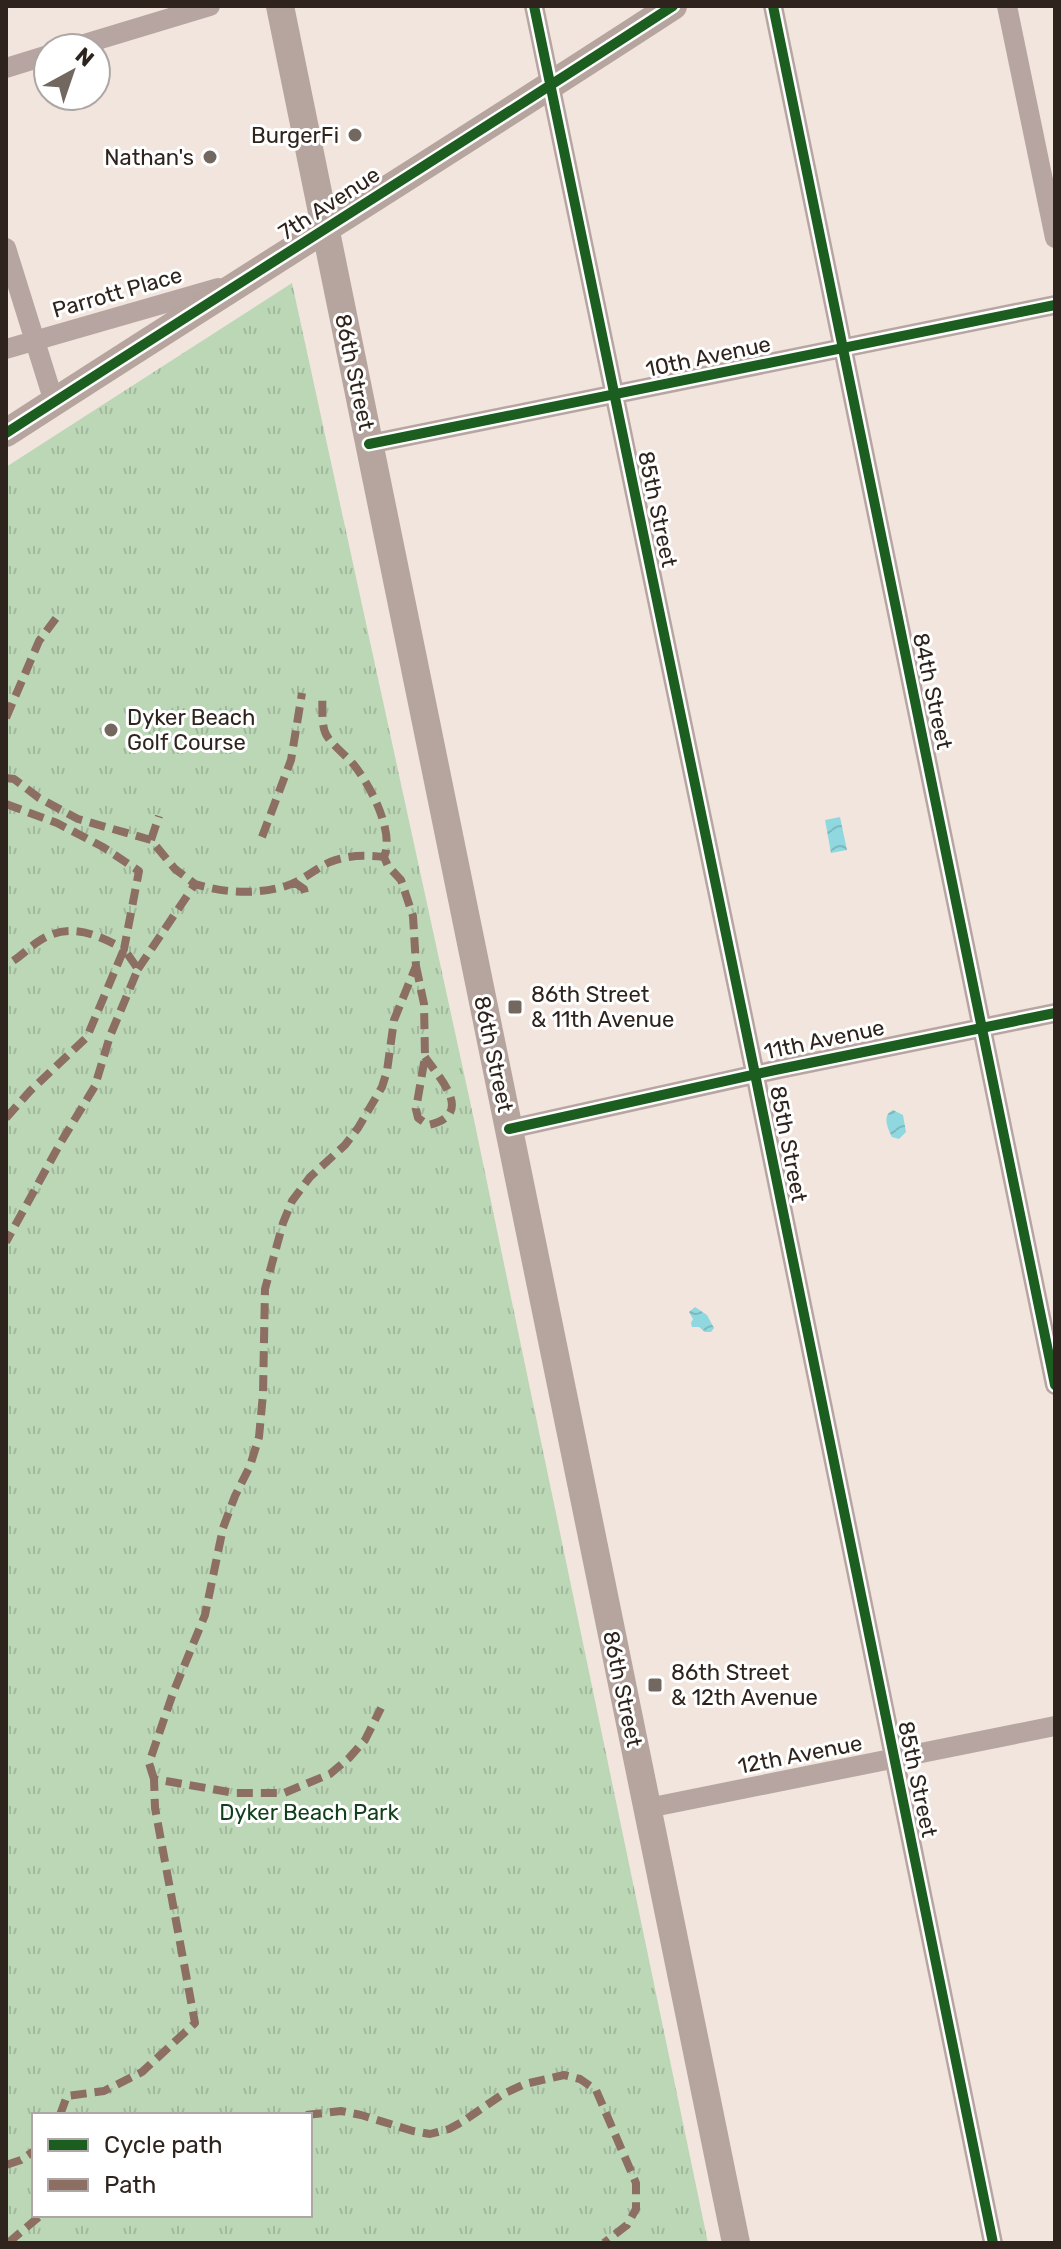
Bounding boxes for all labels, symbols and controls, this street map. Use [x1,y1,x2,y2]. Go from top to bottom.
north arrow [32,32,112,112]
text: N [70,42,99,72]
place label: BurgerFi [251,122,339,149]
marker: BurgerFi [346,126,364,144]
place label: Nathan's [104,144,194,171]
marker: Nathan's [201,148,219,166]
street label: 7th Avenue [274,161,385,246]
street label: Parrott Place [49,261,185,324]
street label: 86th Street [329,311,380,433]
street label: 10th Avenue [643,330,773,383]
street label: 85th Street [632,449,683,570]
street label: 84th Street [907,630,958,752]
place label: Dyker Beach Golf Course [127,704,255,756]
marker: Dyker Beach Golf Course [102,721,120,739]
place label: 86th Street & 11th Avenue [531,981,674,1033]
street label: 86th Street [468,993,519,1115]
marker: 86th Street & 11th Avenue [506,998,524,1016]
street label: 11th Avenue [761,1014,887,1065]
street label: 85th Street [764,1084,813,1205]
street label: 86th Street [597,1628,648,1750]
place label: 86th Street & 12th Avenue [671,1659,818,1711]
marker: 86th Street & 12th Avenue [646,1676,664,1694]
street label: 85th Street [892,1719,943,1840]
street label: 12th Avenue [736,1729,865,1780]
park label: Dyker Beach Park [219,1799,399,1826]
legend [32,2113,312,2217]
text: Cycle path [104,2131,223,2159]
text: Path [104,2171,156,2199]

